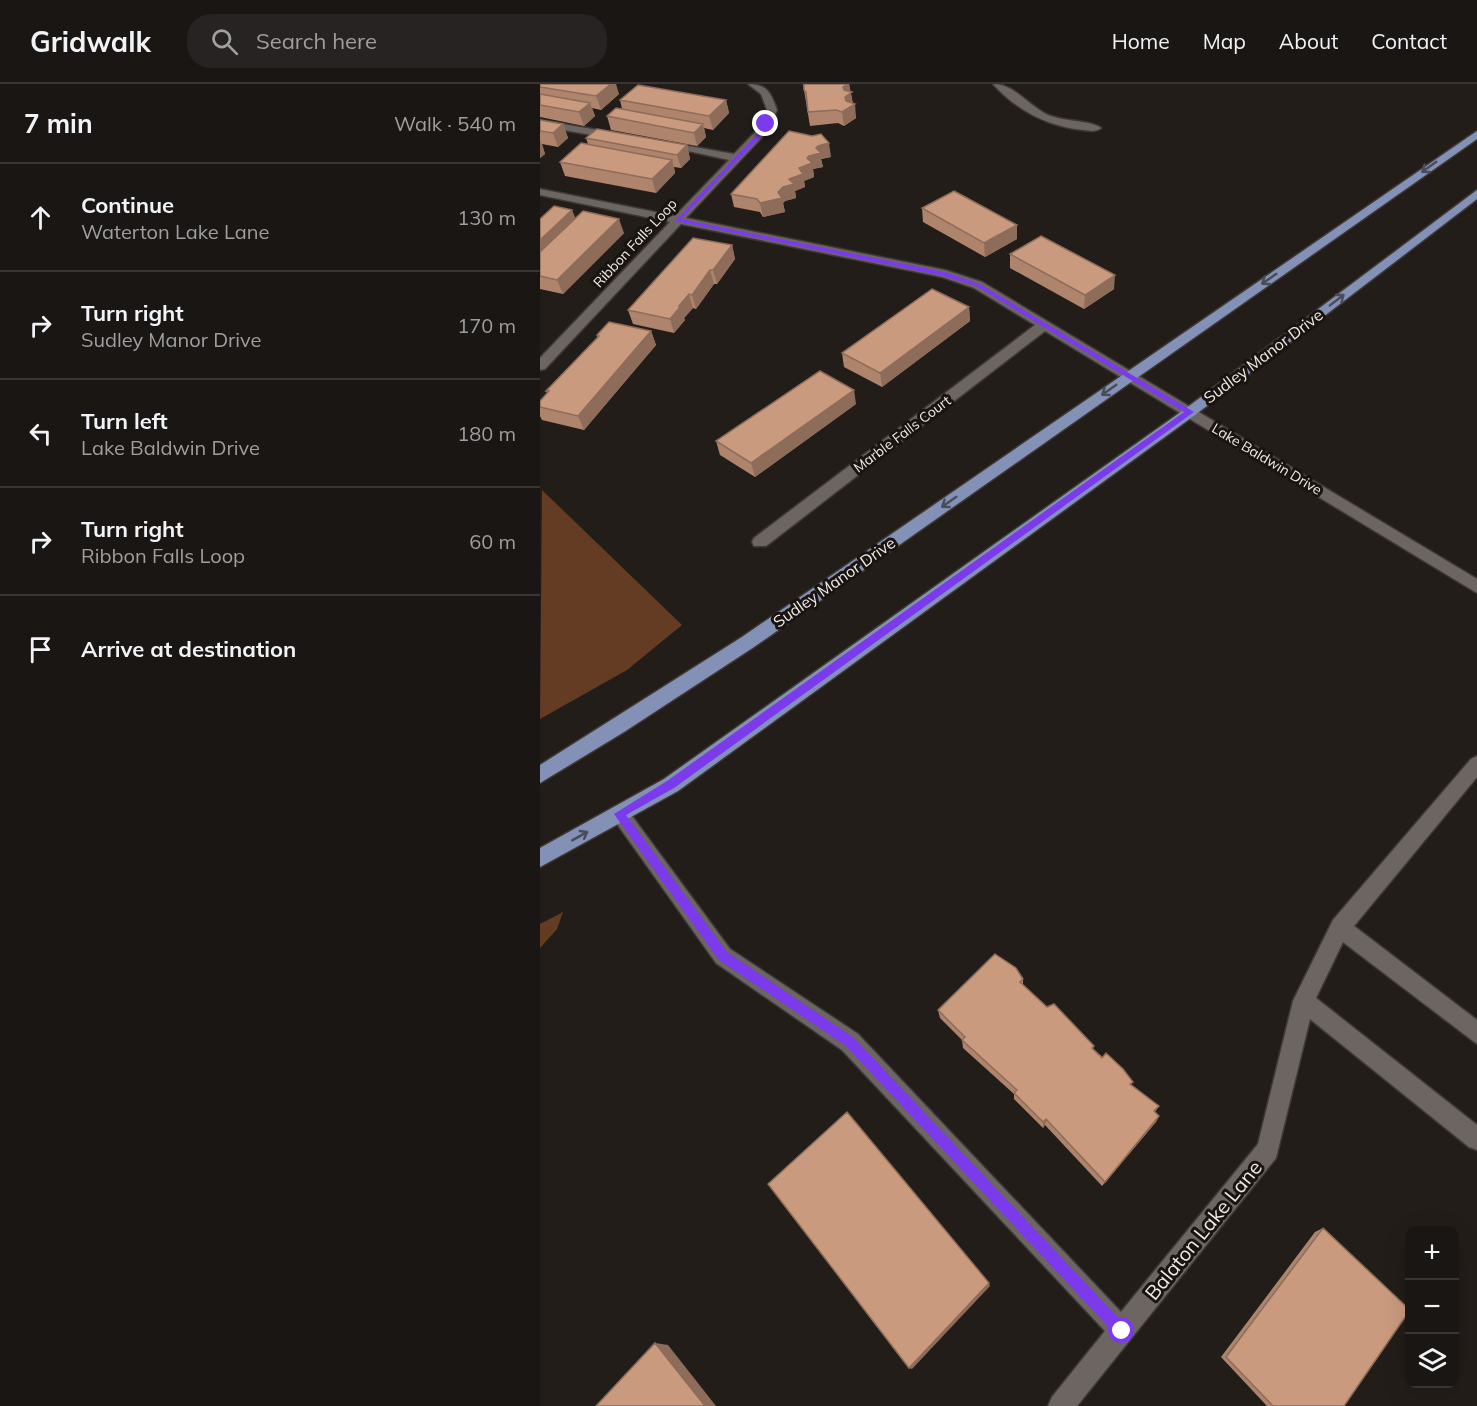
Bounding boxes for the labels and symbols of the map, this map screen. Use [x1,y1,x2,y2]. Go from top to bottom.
route end [752,110,778,136]
one-way arrow [1421,161,1438,173]
street label: Ribbon Falls Loop [589,195,681,291]
one-way arrow [1261,273,1278,285]
one-way arrow [1328,294,1344,306]
street label: Sudley Manor Drive [1199,305,1327,407]
one-way arrow [1102,384,1118,396]
street label: Marble Falls Court [850,391,954,476]
street label: Lake Baldwin Drive [1209,419,1325,499]
one-way arrow [942,496,958,508]
street label: Sudley Manor Drive [769,532,899,632]
one-way arrow [570,830,588,841]
street label: Balaton Lake Lane [1139,1155,1267,1305]
route start [1108,1317,1134,1343]

